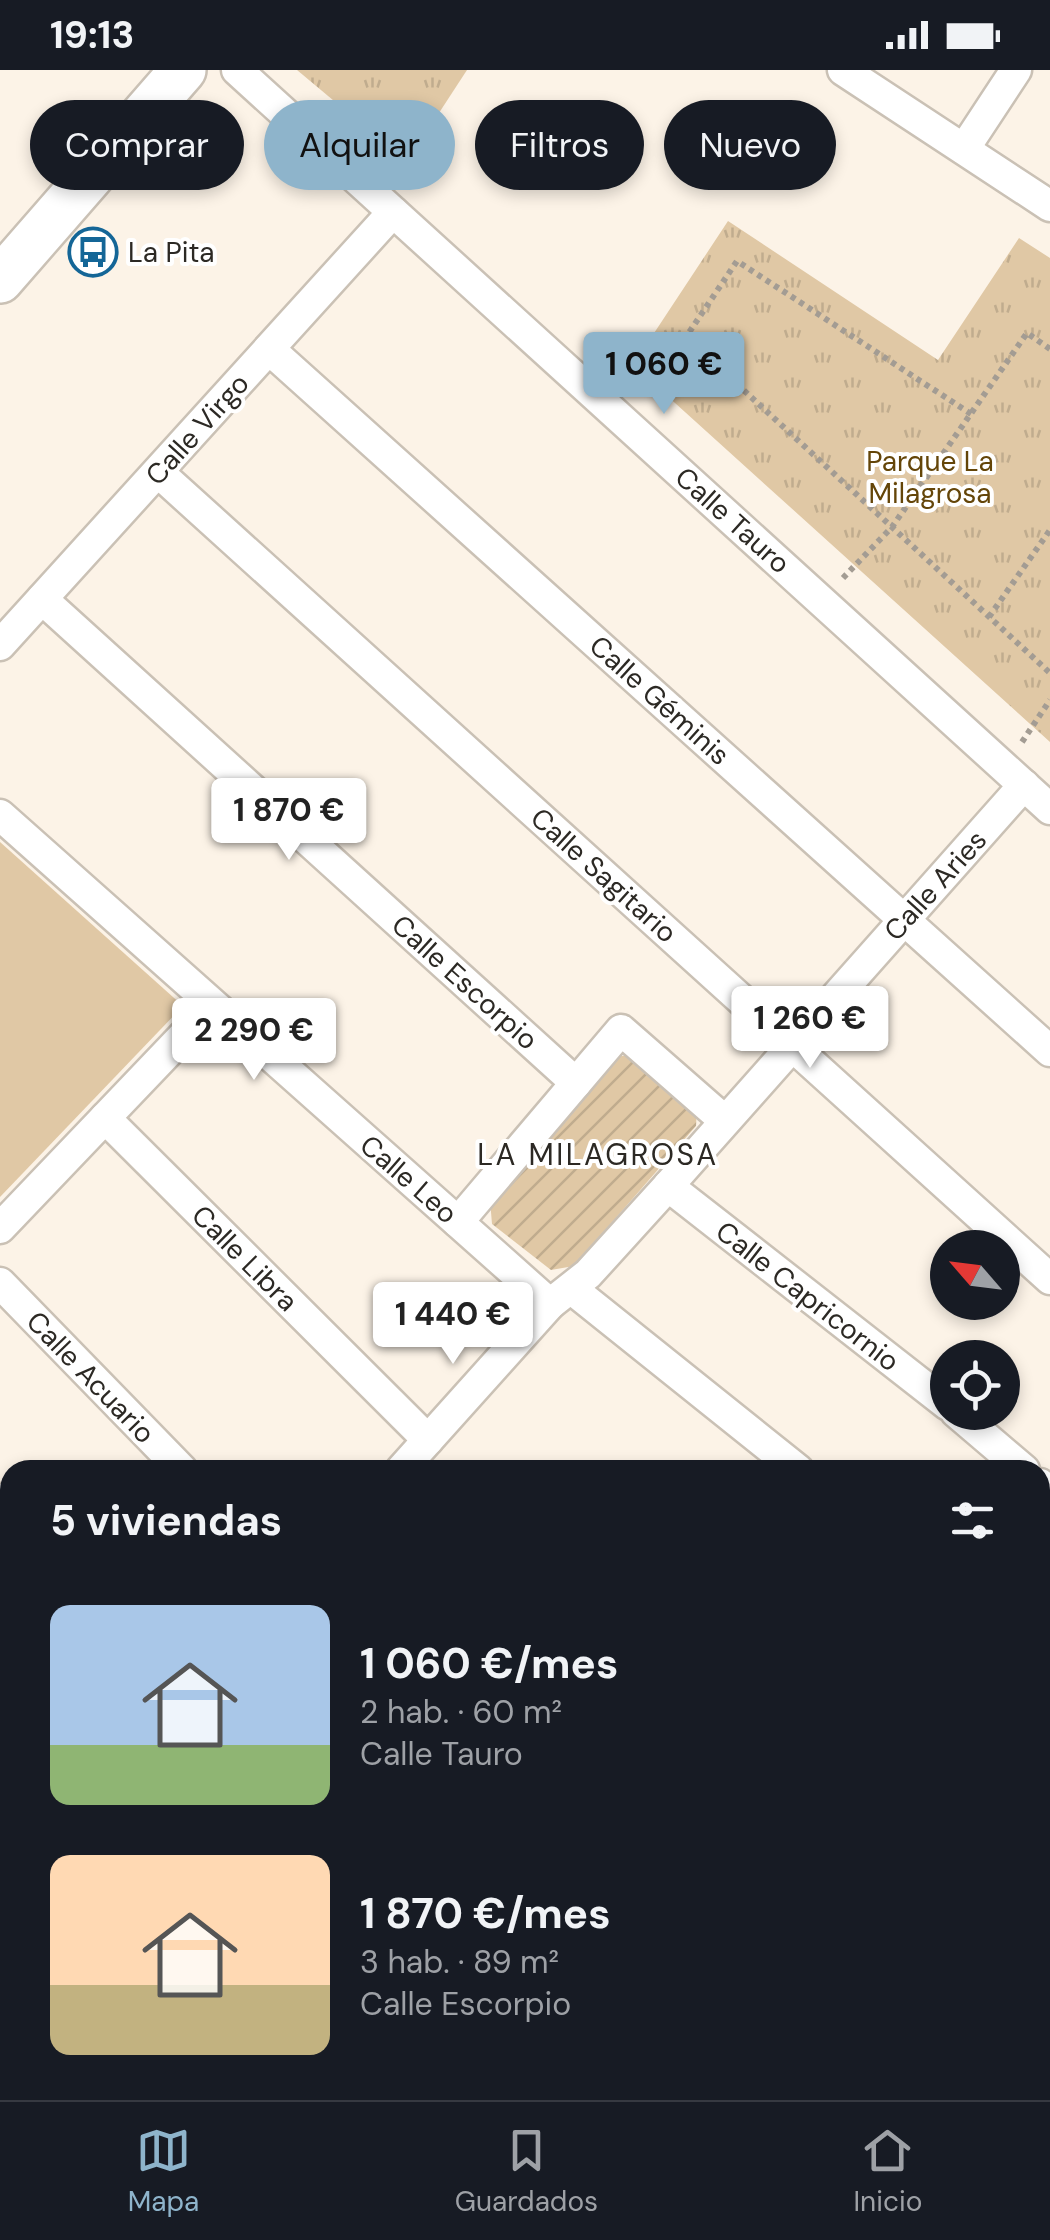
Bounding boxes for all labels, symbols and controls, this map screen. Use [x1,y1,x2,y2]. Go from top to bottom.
text: 19:13 [50,10,134,60]
chip: Comprar [30,100,244,190]
chip: Alquilar [264,100,455,190]
chip: Filtros [475,100,644,190]
chip: Nuevo [664,100,836,190]
bus stop icon: La Pita [67,226,119,278]
place label: La Pita [128,234,215,271]
pin: 1 060 € [572,332,756,417]
text: 1 060 € [605,343,723,385]
street label: Calle Virgo [137,366,257,493]
park label: Parque La Milagrosa [866,443,994,512]
street label: Calle Tauro [667,459,798,582]
street label: Calle Géminis [582,627,738,773]
pin: 1 870 € [197,778,381,863]
text: 1 870 € [233,789,345,831]
street label: Calle Sagitario [523,800,685,951]
street label: Calle Aries [876,822,995,949]
street label: Calle Escorpio [384,907,546,1058]
pin: 1 260 € [718,986,902,1071]
text: 1 260 € [753,997,867,1039]
pin: 2 290 € [162,998,346,1083]
text: 2 290 € [194,1009,314,1051]
street label: Calle Leo [352,1127,465,1232]
district label: LA MILAGROSA [477,1135,719,1174]
street label: Calle Libra [184,1197,306,1319]
street label: Calle Capricornio [708,1213,907,1380]
north arrow [930,1230,1020,1320]
map controls [930,1230,1020,1430]
pin: 1 440 € [361,1282,545,1367]
text: 1 440 € [395,1293,511,1335]
street label: Calle Acuario [18,1303,163,1451]
button: locate [930,1340,1020,1430]
text: 5 viviendas [50,1493,282,1548]
icon: filters [945,1493,1000,1548]
text: 1 060 €/mes [360,1636,618,1691]
icon: home [130,1645,250,1765]
text: 2 hab. · 60 m² [360,1691,562,1733]
text: Calle Tauro [360,1733,523,1775]
text: 1 870 €/mes [360,1886,611,1941]
icon: home [130,1895,250,2015]
text: 3 hab. · 89 m² [360,1941,559,1983]
text: Calle Escorpio [360,1983,571,2025]
tab: Mapa [128,2123,199,2220]
tab: Guardados [455,2123,598,2220]
tab: Inicio [854,2123,922,2220]

